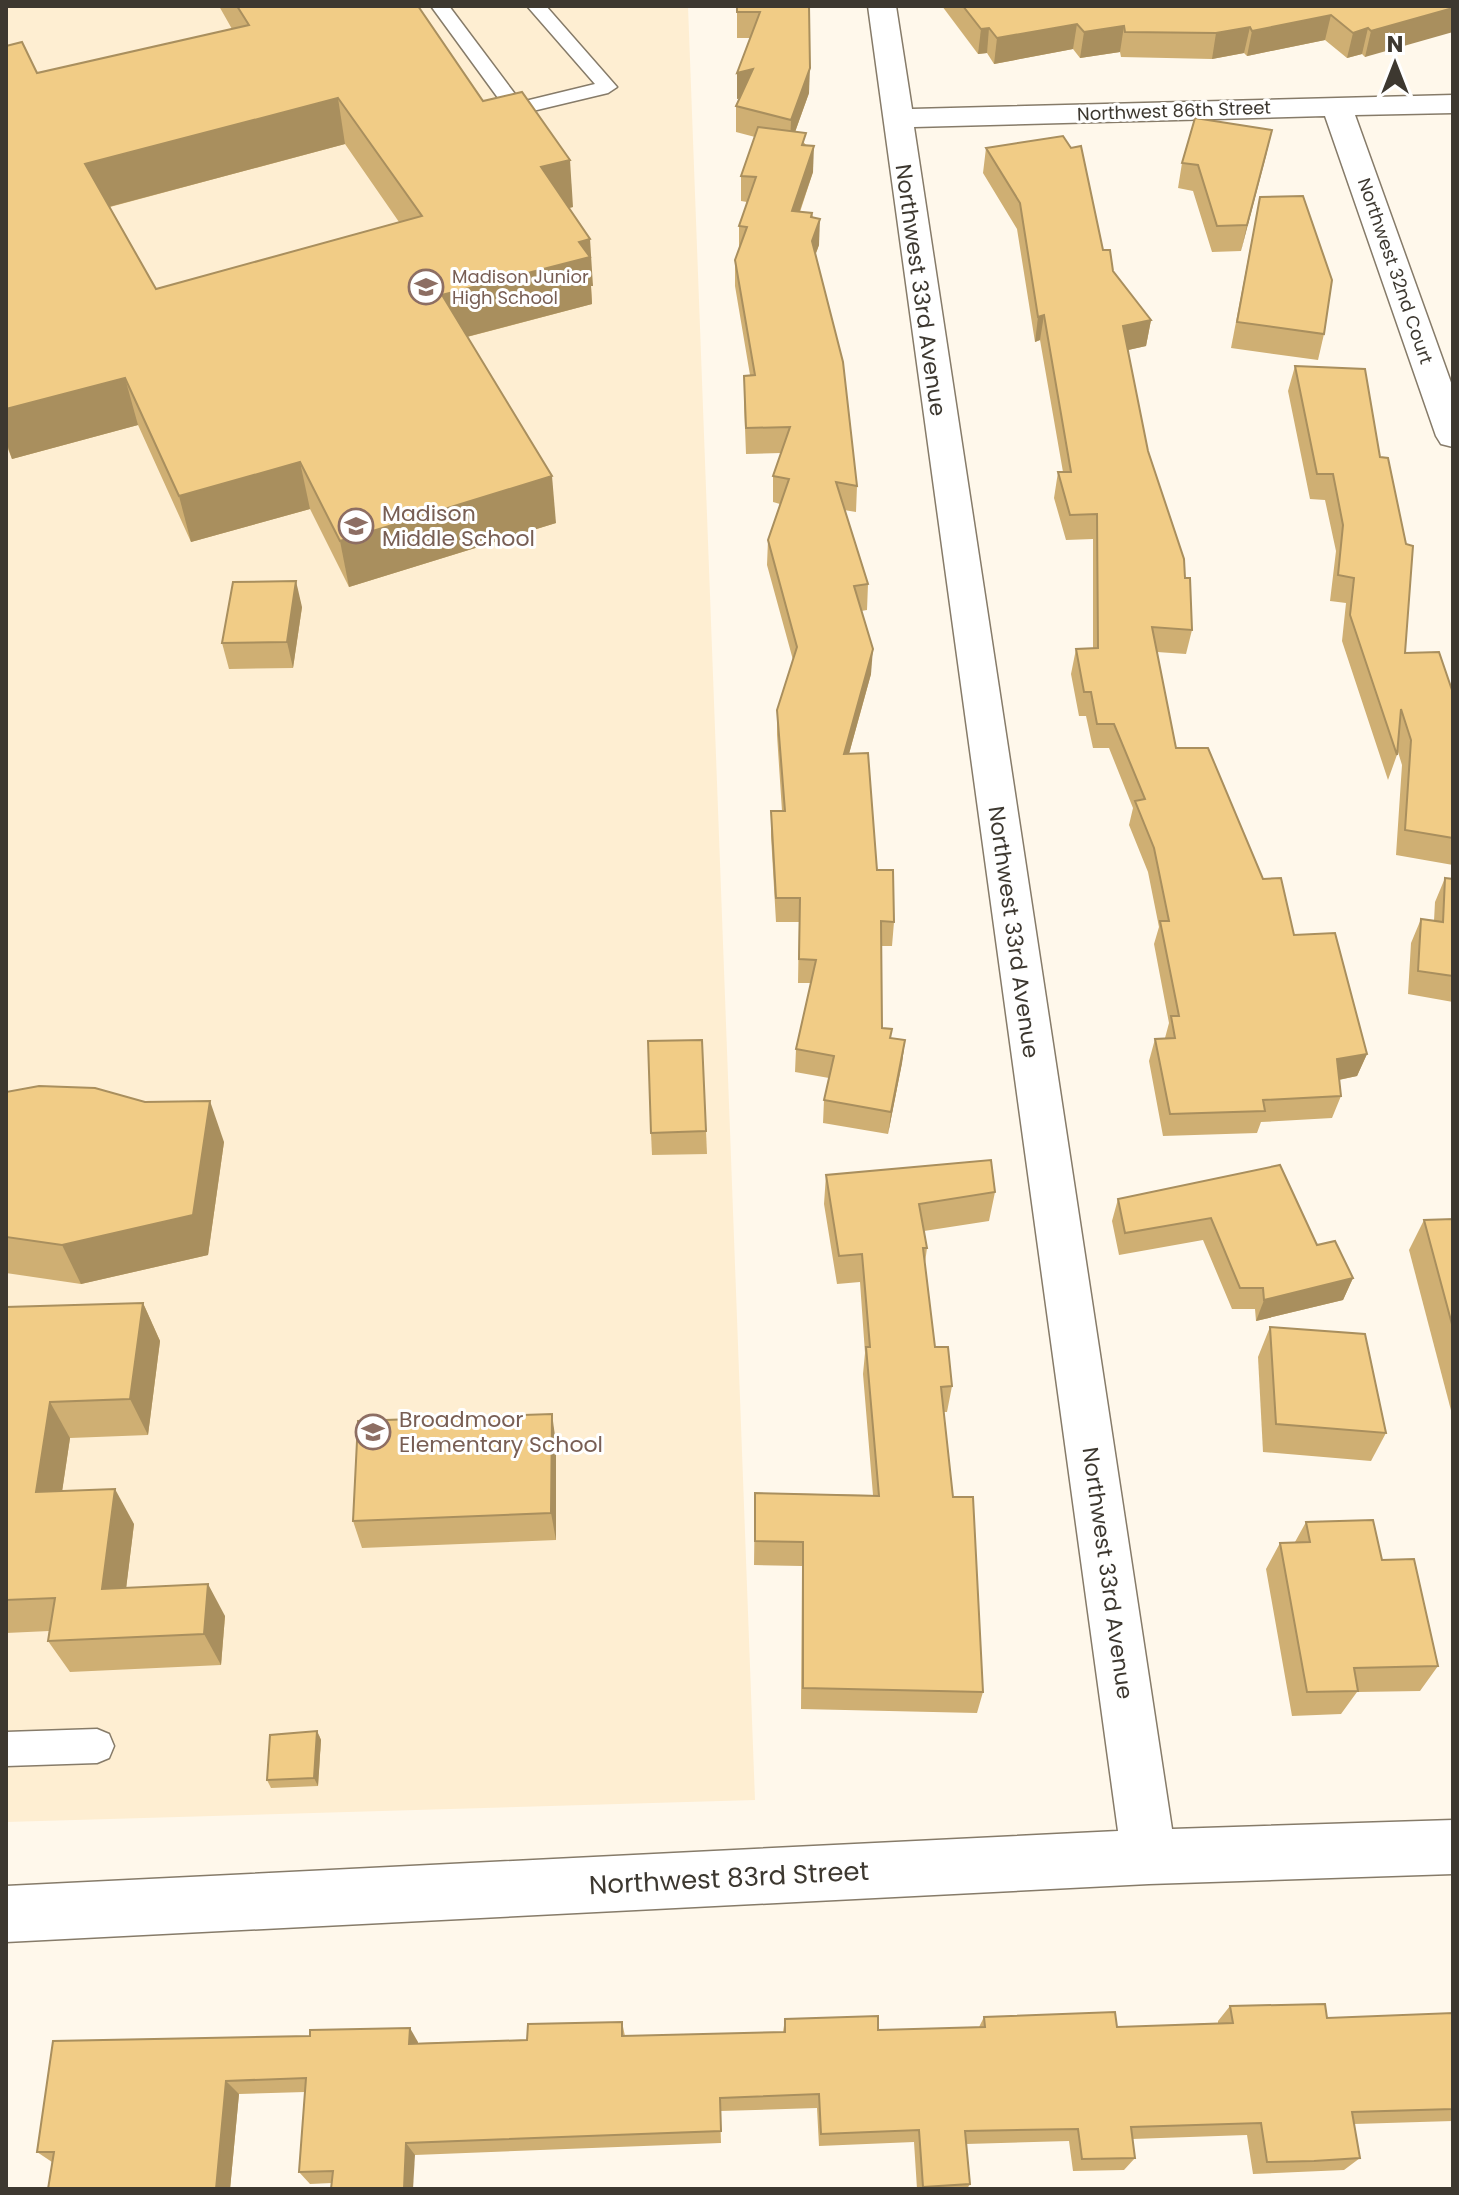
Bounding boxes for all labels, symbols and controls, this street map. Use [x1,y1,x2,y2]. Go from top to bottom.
north arrow [1355,24,1435,104]
text: N [1387,29,1403,60]
street label: Northwest 86th Street [1077,95,1271,126]
street label: Northwest 33rd Avenue [887,162,954,418]
street label: Northwest 32nd Court [1352,174,1439,367]
place label: Madison Junior High School [452,264,589,310]
school or university icon: Madison Junior High School [407,268,445,306]
place label: Madison Middle School [382,498,535,554]
school or university icon: Madison Middle School [337,507,375,545]
street label: Northwest 33rd Avenue [980,804,1047,1060]
place label: Broadmoor Elementary School [399,1404,603,1460]
school or university icon: Broadmoor Elementary School [354,1413,392,1451]
street label: Northwest 33rd Avenue [1074,1445,1141,1701]
street label: Northwest 83rd Street [588,1853,870,1903]

